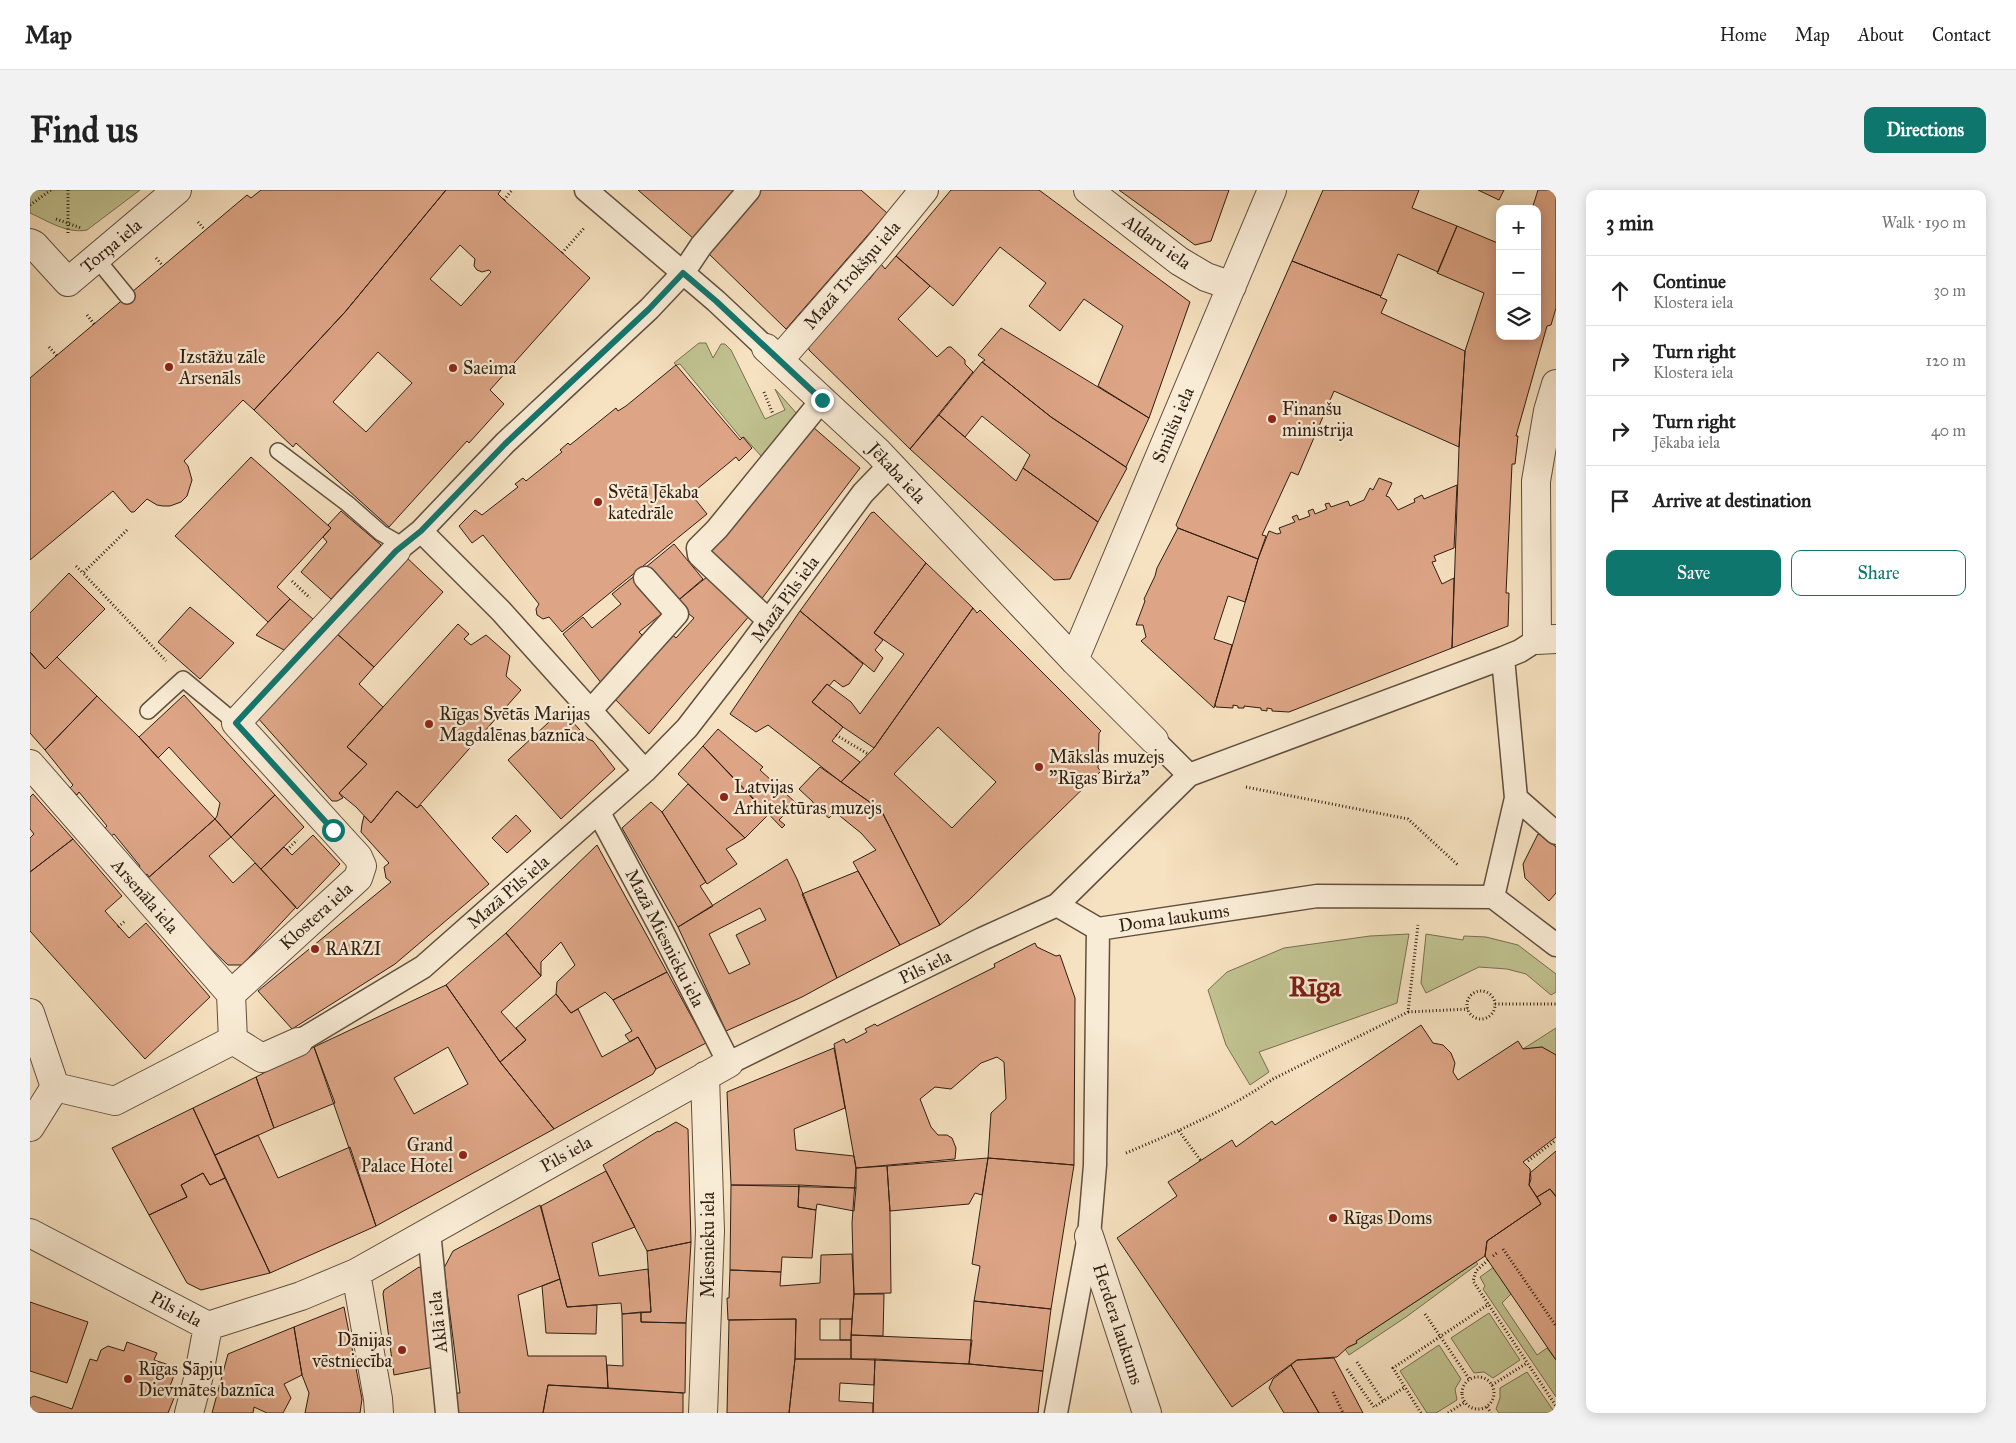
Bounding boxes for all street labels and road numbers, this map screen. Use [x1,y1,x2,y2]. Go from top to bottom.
street label: Aldaru iela [1118,209,1196,274]
street label: Torņa iela [76,214,146,278]
street label: Mazā Trokšņu iela [799,216,905,334]
street label: Smilšu iela [1147,383,1199,466]
street label: Jēkaba iela [861,436,931,509]
street label: Mazā Pils iela [746,551,824,646]
street label: Mazā Pils iela [463,850,554,934]
street label: Arsenāla iela [106,854,184,938]
street label: Mazā Miesnieku iela [621,865,710,1011]
street label: Klostera iela [275,877,357,954]
street label: Doma laukums [1117,899,1231,937]
street label: Pils iela [895,945,955,989]
street label: Pils iela [536,1131,596,1177]
street label: Miesnieku iela [697,1192,719,1298]
street label: Herdera laukums [1088,1261,1148,1387]
street label: Pils iela [146,1286,206,1332]
street label: Aklā iela [424,1290,452,1355]

